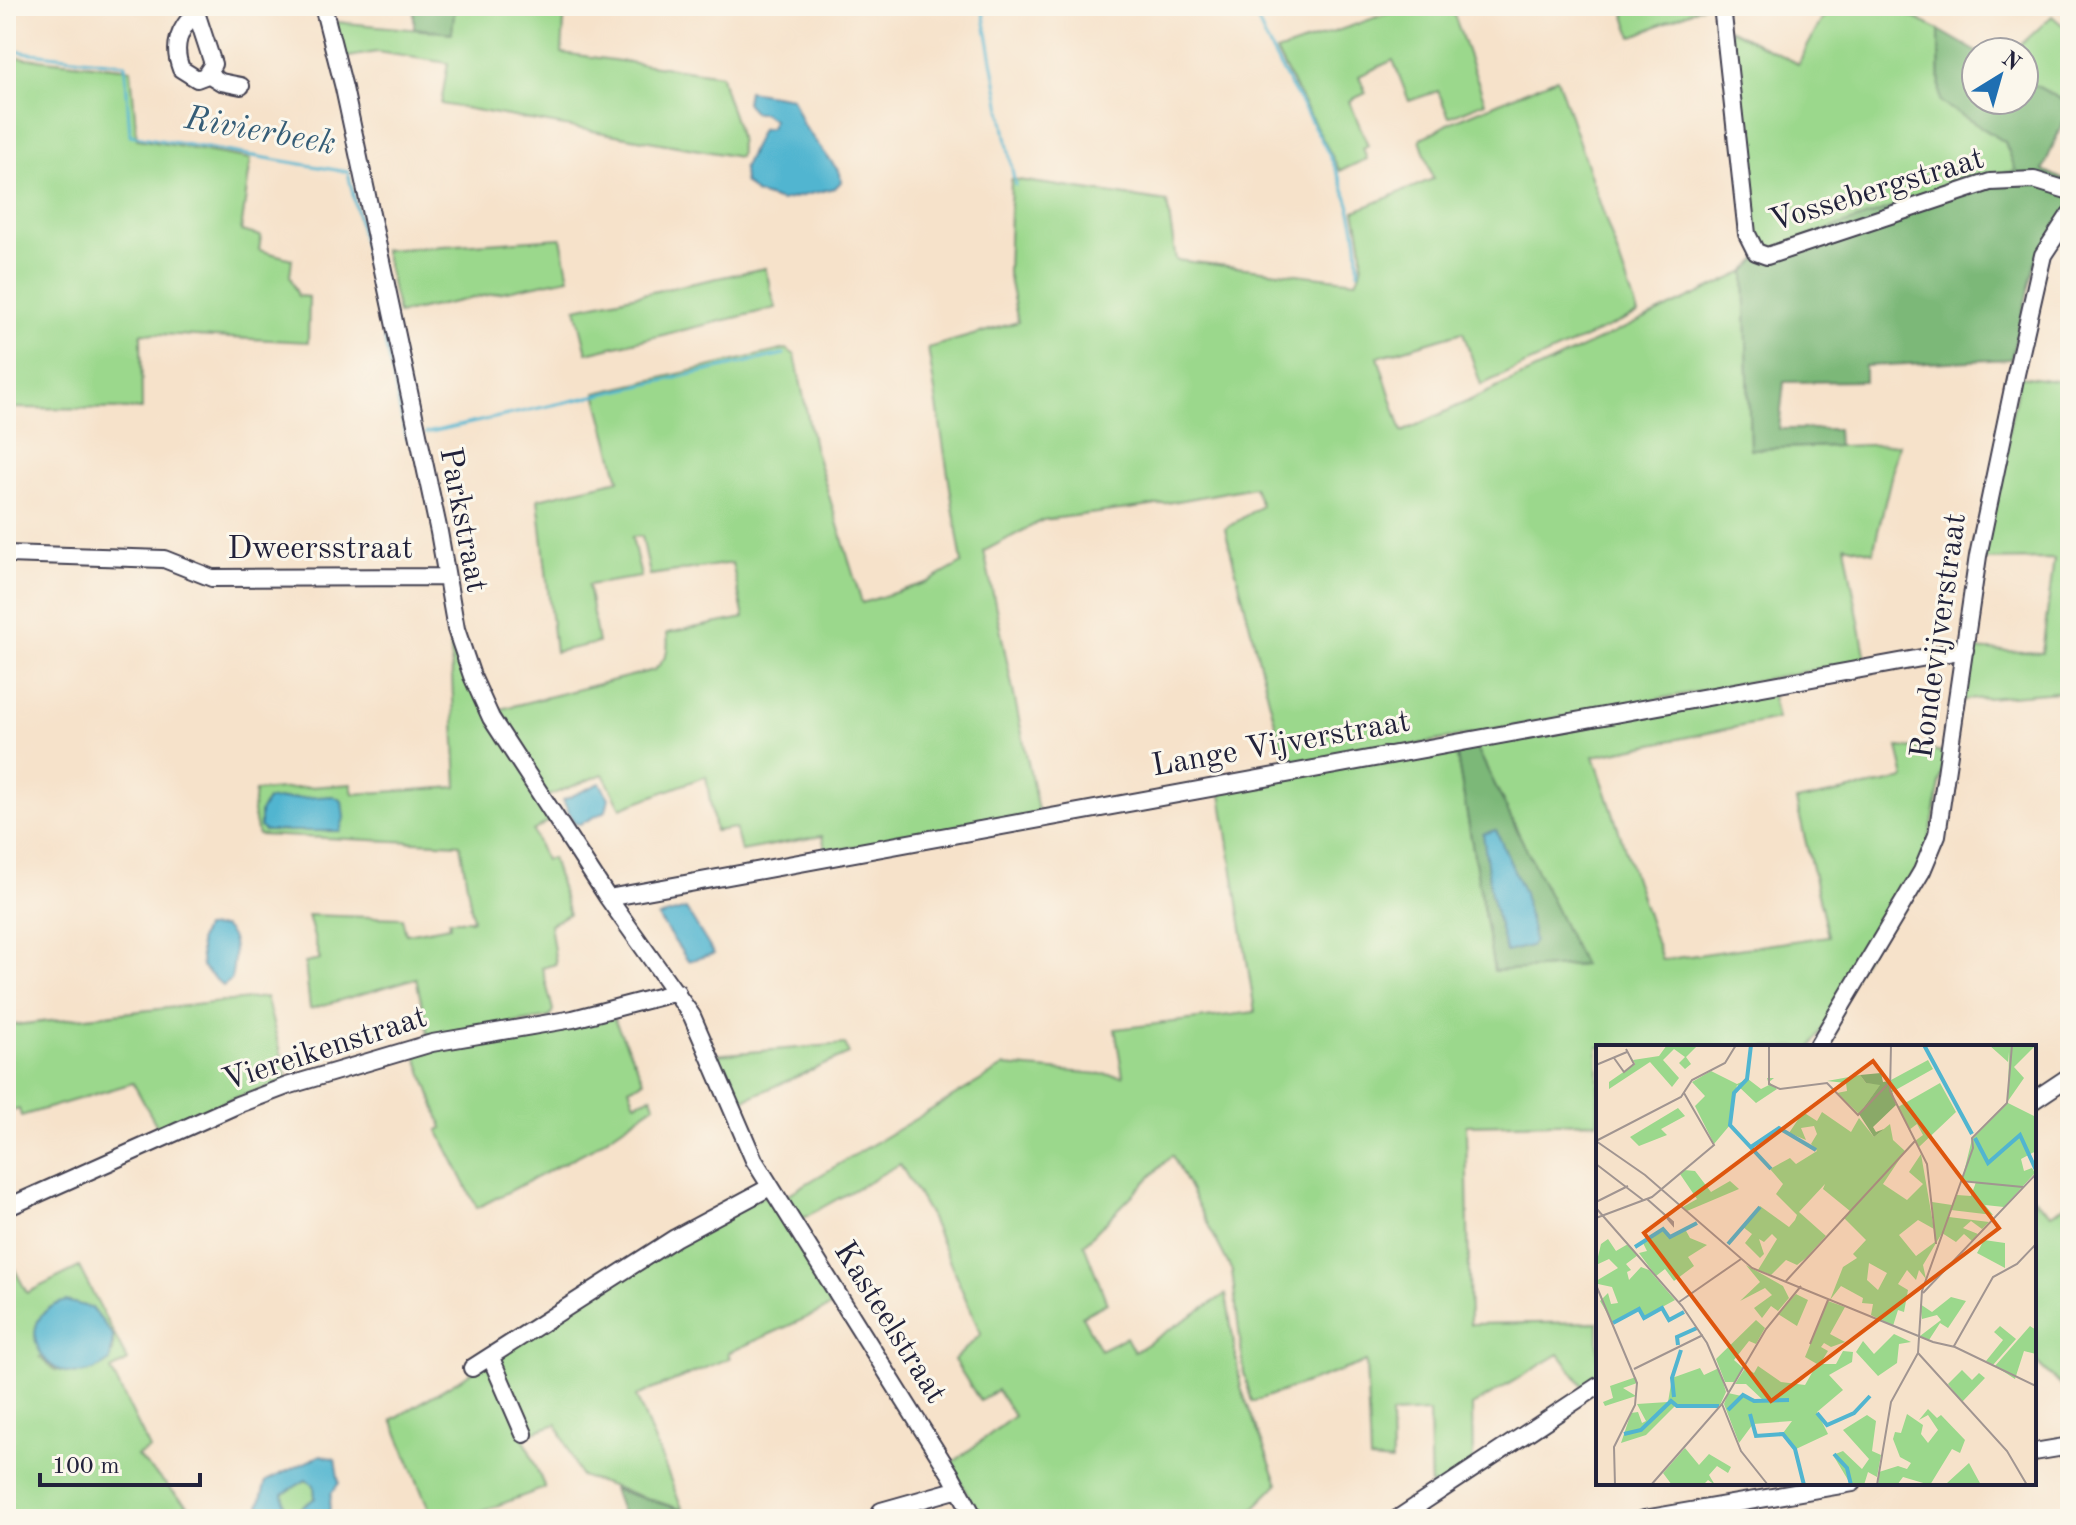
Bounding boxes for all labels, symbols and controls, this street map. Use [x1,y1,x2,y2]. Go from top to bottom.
north arrow [1960,36,2040,116]
text: N [1997,48,2024,76]
water label: Rivierbeek [181,102,338,162]
street label: Vossebergstraat [1766,143,1988,239]
street label: Parkstraat [432,445,492,595]
street label: Rondevijverstraat [1907,511,1973,761]
street label: Dweersstraat [227,534,413,566]
street label: Lange Vijverstraat [1149,706,1413,784]
street label: Viereikenstraat [219,1002,431,1098]
inset map [1596,1045,2036,1485]
street label: Kasteelstraat [827,1236,951,1410]
scale bar [40,1437,200,1487]
text: 100 m [52,1455,120,1479]

